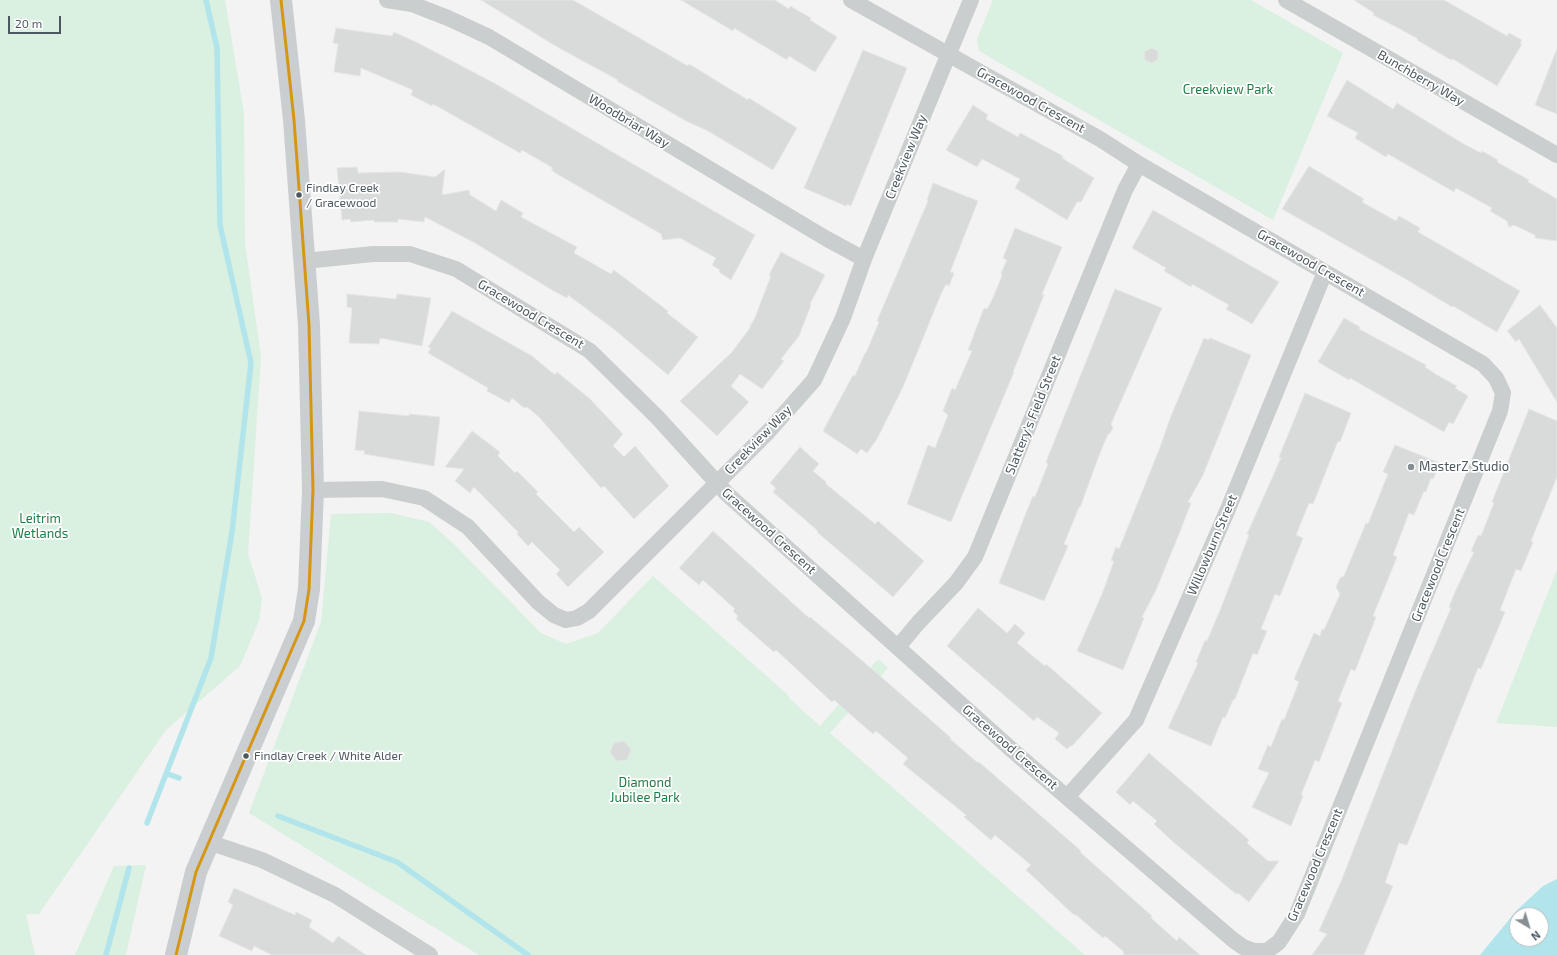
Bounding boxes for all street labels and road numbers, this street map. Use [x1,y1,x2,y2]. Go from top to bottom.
street label: Bunchberry Way [1375,47,1467,109]
street label: Gracewood Crescent [974,64,1088,136]
street label: Woodbriar Way [586,91,672,151]
street label: Creekview Way [882,112,930,202]
street label: Gracewood Crescent [1255,226,1367,300]
street label: Gracewood Crescent [475,276,587,352]
street label: Slattery's Field Street [1002,353,1064,477]
street label: Creekview Way [721,402,795,478]
street label: Gracewood Crescent [719,485,819,577]
street label: Willowburn Street [1184,492,1240,598]
street label: Gracewood Crescent [1408,506,1468,624]
street label: Gracewood Crescent [959,701,1061,793]
street label: Gracewood Crescent [1284,806,1346,924]

